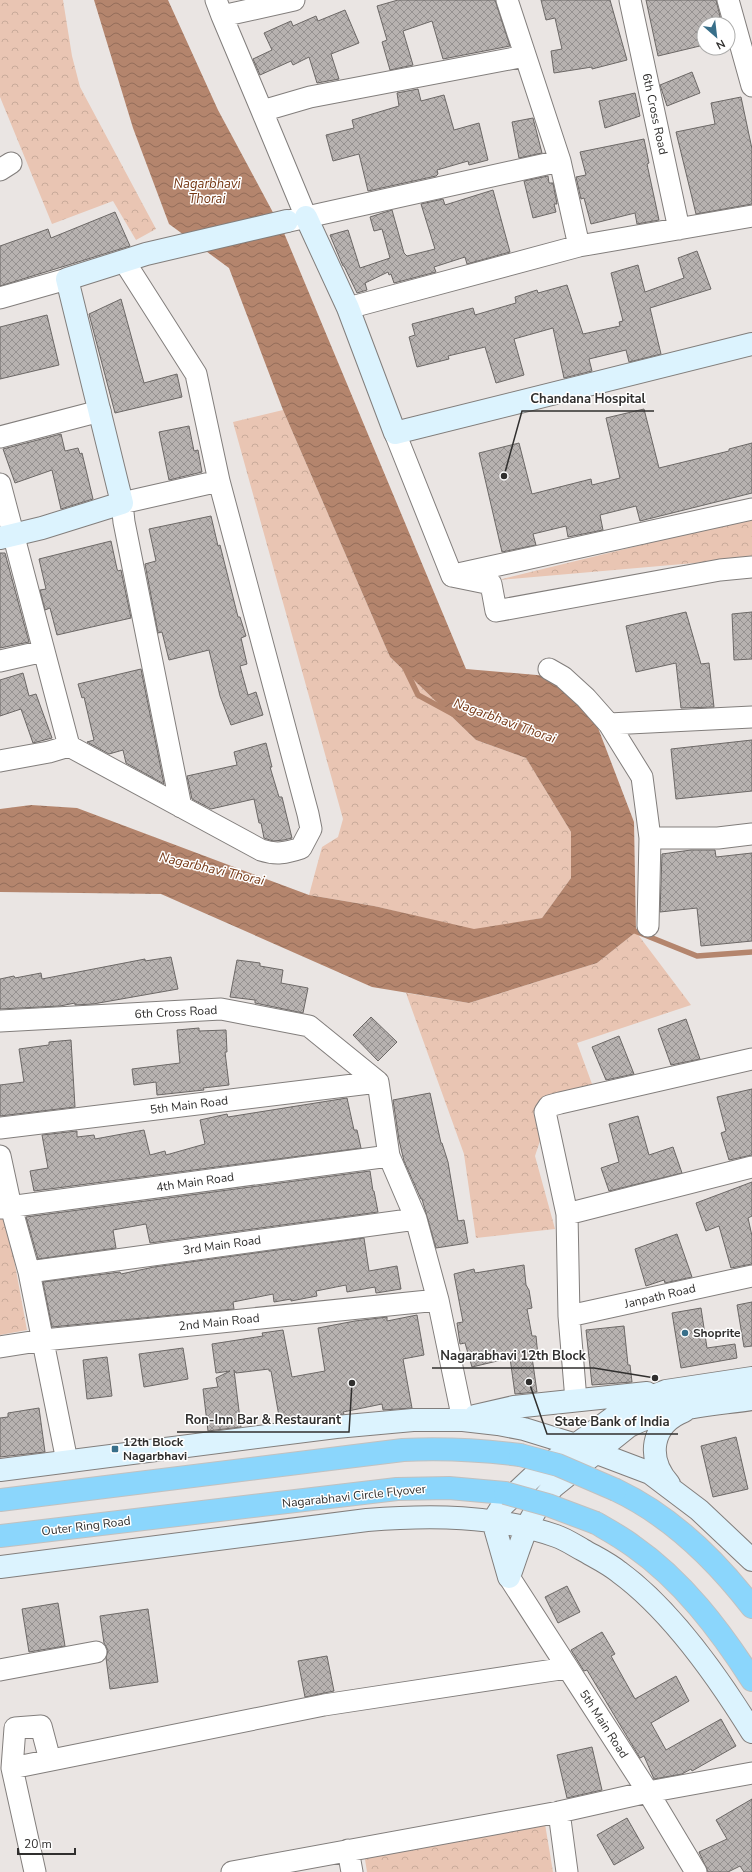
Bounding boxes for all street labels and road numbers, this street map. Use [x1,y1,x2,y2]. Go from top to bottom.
street label: 6th Cross Road [639,72,671,156]
street label: 6th Cross Road [134,1002,218,1022]
street label: 5th Main Road [149,1092,229,1118]
street label: 4th Main Road [155,1169,235,1195]
street label: 3rd Main Road [182,1232,262,1258]
street label: Janpath Road [622,1280,697,1312]
street label: 2nd Main Road [178,1310,260,1334]
street label: Nagarabhavi Circle Flyover [281,1480,427,1512]
street label: Outer Ring Road [41,1513,131,1539]
street label: 5th Main Road [576,1687,632,1761]

